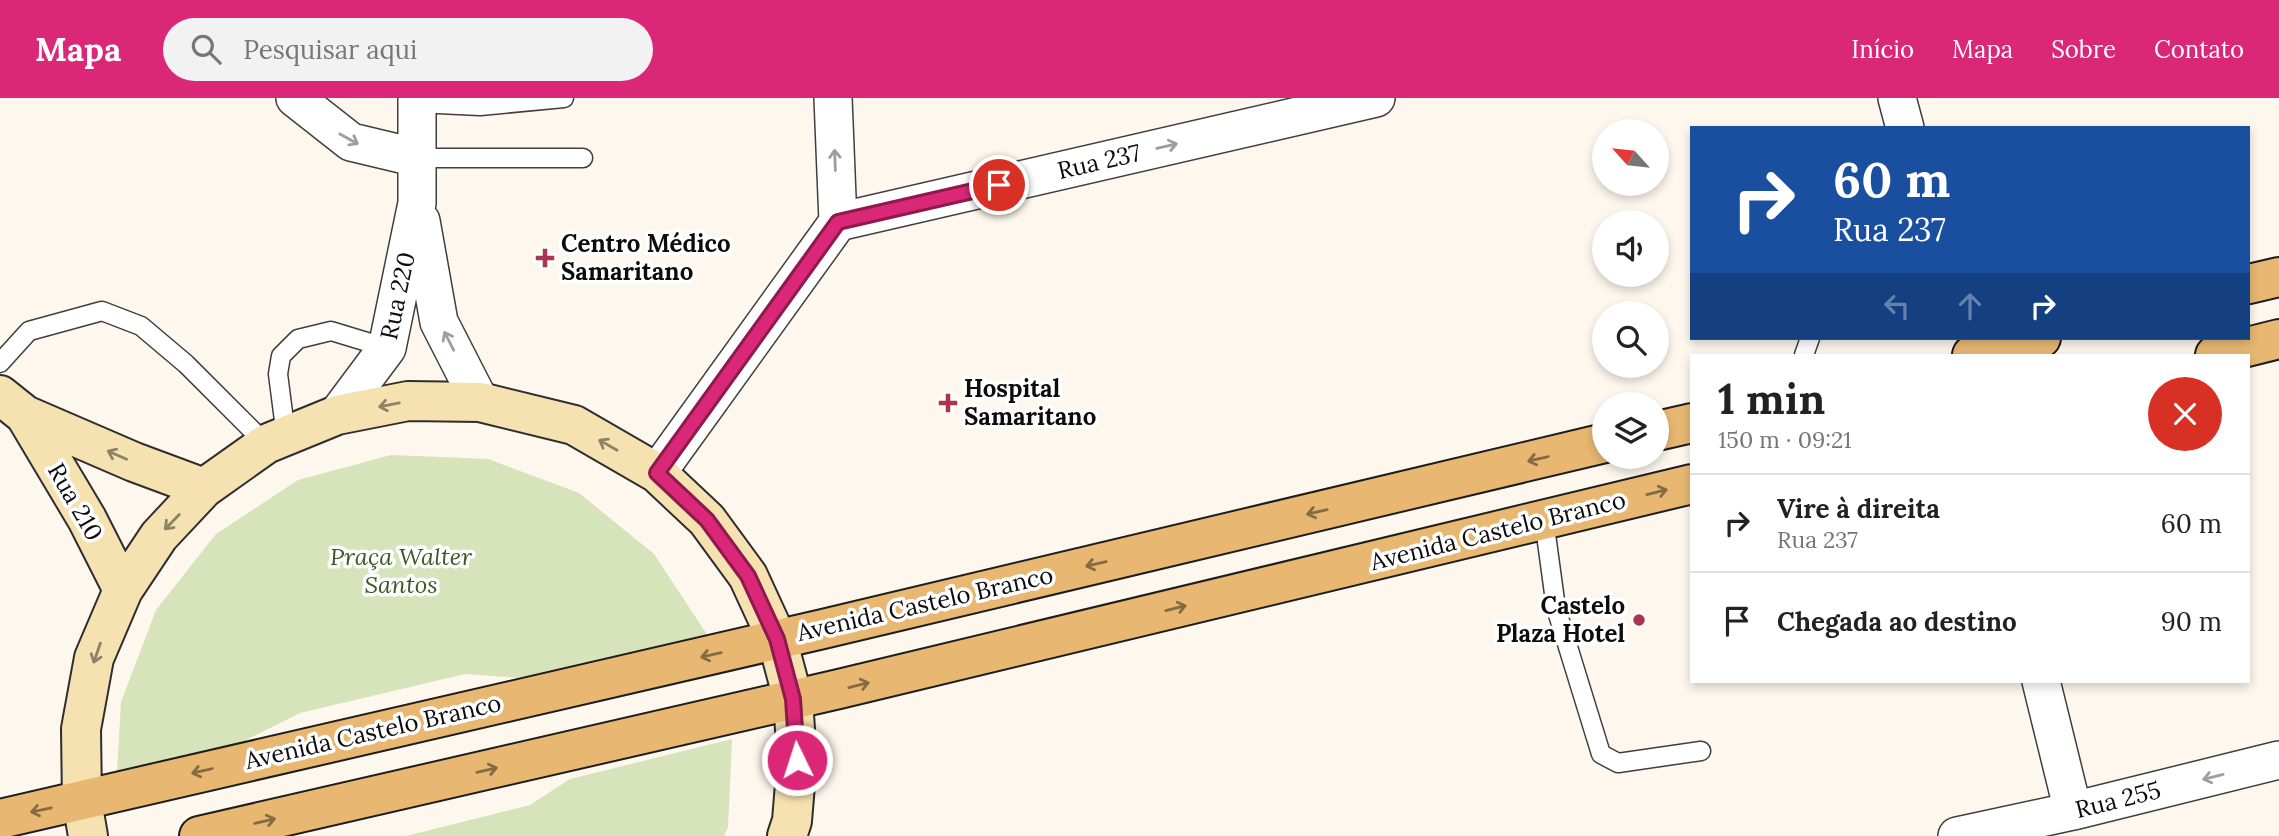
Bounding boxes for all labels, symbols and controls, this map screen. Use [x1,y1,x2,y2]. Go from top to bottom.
search box [163,18,653,81]
text: Mapa [35,28,121,70]
icon: search [187,30,225,68]
text: Pesquisar aqui [243,33,417,66]
text: Início [1851,34,1914,65]
text: Mapa [1952,34,2013,65]
text: Sobre [2051,34,2116,65]
text: Contato [2154,34,2244,65]
north arrow [1592,119,1670,196]
map controls [1592,119,1669,469]
one-way arrow [339,132,359,146]
street label: Rua 237 [1054,137,1144,186]
one-way arrow [1155,139,1178,152]
text: 60 m [1833,148,1950,210]
one-way arrow [829,149,842,172]
icon: right [1718,154,1809,245]
pin [969,155,1029,215]
icon: arrive [980,166,1018,204]
text: Rua 237 [1833,209,1946,250]
button: sound [1592,210,1669,287]
place label: Centro Médico Samaritano [561,228,731,287]
marker: Centro Médico Samaritano [535,248,555,268]
street label: Rua 220 [373,249,422,343]
icon: left [1878,287,1916,325]
icon: ahead [1951,287,1989,325]
icon: right [2024,287,2062,325]
button: search [1592,301,1669,378]
one-way arrow [441,331,455,352]
text: 1 min [1718,372,1825,426]
place label: Hospital Samaritano [964,373,1096,432]
button: close [2148,377,2222,451]
button: layers [1592,392,1669,469]
marker: Hospital Samaritano [938,393,958,413]
one-way arrow [378,398,401,412]
text: 150 m · 09:21 [1718,425,1852,454]
one-way arrow [598,438,618,452]
one-way arrow [107,448,129,461]
one-way arrow [1527,453,1550,466]
street label: Rua 210 [41,457,110,546]
street label: Avenida Castelo Branco [1366,484,1629,577]
one-way arrow [1646,485,1668,498]
text: Vire à direita [1777,492,1940,525]
icon: right [1718,504,1756,542]
one-way arrow [1306,506,1329,519]
text: 60 m [2161,507,2222,540]
one-way arrow [163,513,180,530]
text: Rua 237 [1777,525,1858,554]
park label: Praça Walter Santos [330,541,472,600]
one-way arrow [1085,558,1108,572]
street label: Avenida Castelo Branco [793,559,1056,648]
place label: Castelo Plaza Hotel [1496,590,1625,649]
one-way arrow [1164,601,1187,614]
icon: arrive [1718,602,1756,640]
text: Chegada ao destino [1777,605,2017,638]
text: 90 m [2161,605,2222,638]
marker: Castelo Plaza Hotel [1631,612,1647,628]
one-way arrow [90,642,102,664]
one-way arrow [700,649,722,662]
one-way arrow [847,677,870,691]
street label: Avenida Castelo Branco [241,687,504,776]
position arrow [760,723,834,797]
one-way arrow [475,763,498,777]
one-way arrow [191,765,214,779]
one-way arrow [2202,770,2225,784]
street label: Rua 255 [2072,774,2164,825]
one-way arrow [30,803,53,817]
one-way arrow [253,814,276,827]

